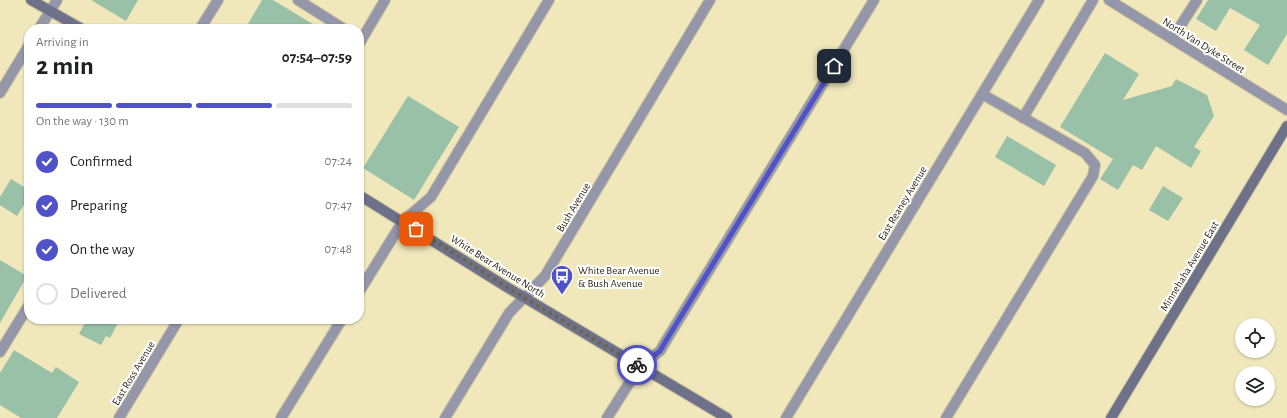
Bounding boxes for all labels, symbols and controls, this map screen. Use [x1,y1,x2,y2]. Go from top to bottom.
street label: North Van Dyke Street [1161,16,1247,75]
text: Arriving in [36,36,89,49]
pin [817,49,851,83]
text: 07:54–07:59 [282,50,352,65]
text: 2 min [36,53,94,79]
icon: home [823,55,845,77]
text: On the way · 130 m [36,115,129,128]
icon: check [36,151,58,173]
text: Confirmed [70,154,132,169]
text: 07:24 [325,155,352,168]
street label: East Reaney Avenue [876,164,929,242]
street label: Bush Avenue [555,181,592,234]
icon: check [36,195,58,217]
text: Preparing [70,198,127,213]
text: 07:47 [325,199,352,212]
pin [399,212,433,246]
icon: bag [405,218,427,240]
street label: Minnehaha Avenue East [1158,219,1221,313]
street label: White Bear Avenue North [449,233,547,300]
icon: check [36,239,58,261]
text: On the way [70,242,135,257]
text: 07:48 [324,243,352,256]
bus stop icon: White Bear Avenue & Bush Avenue [549,263,575,296]
place label: White Bear Avenue & Bush Avenue [578,265,660,289]
text: Delivered [70,286,127,301]
map controls [1235,318,1275,406]
button: locate [1235,318,1275,358]
street label: East Ross Avenue [110,339,157,407]
courier [617,345,657,385]
icon: bike [626,354,648,376]
button: layers [1235,366,1275,406]

